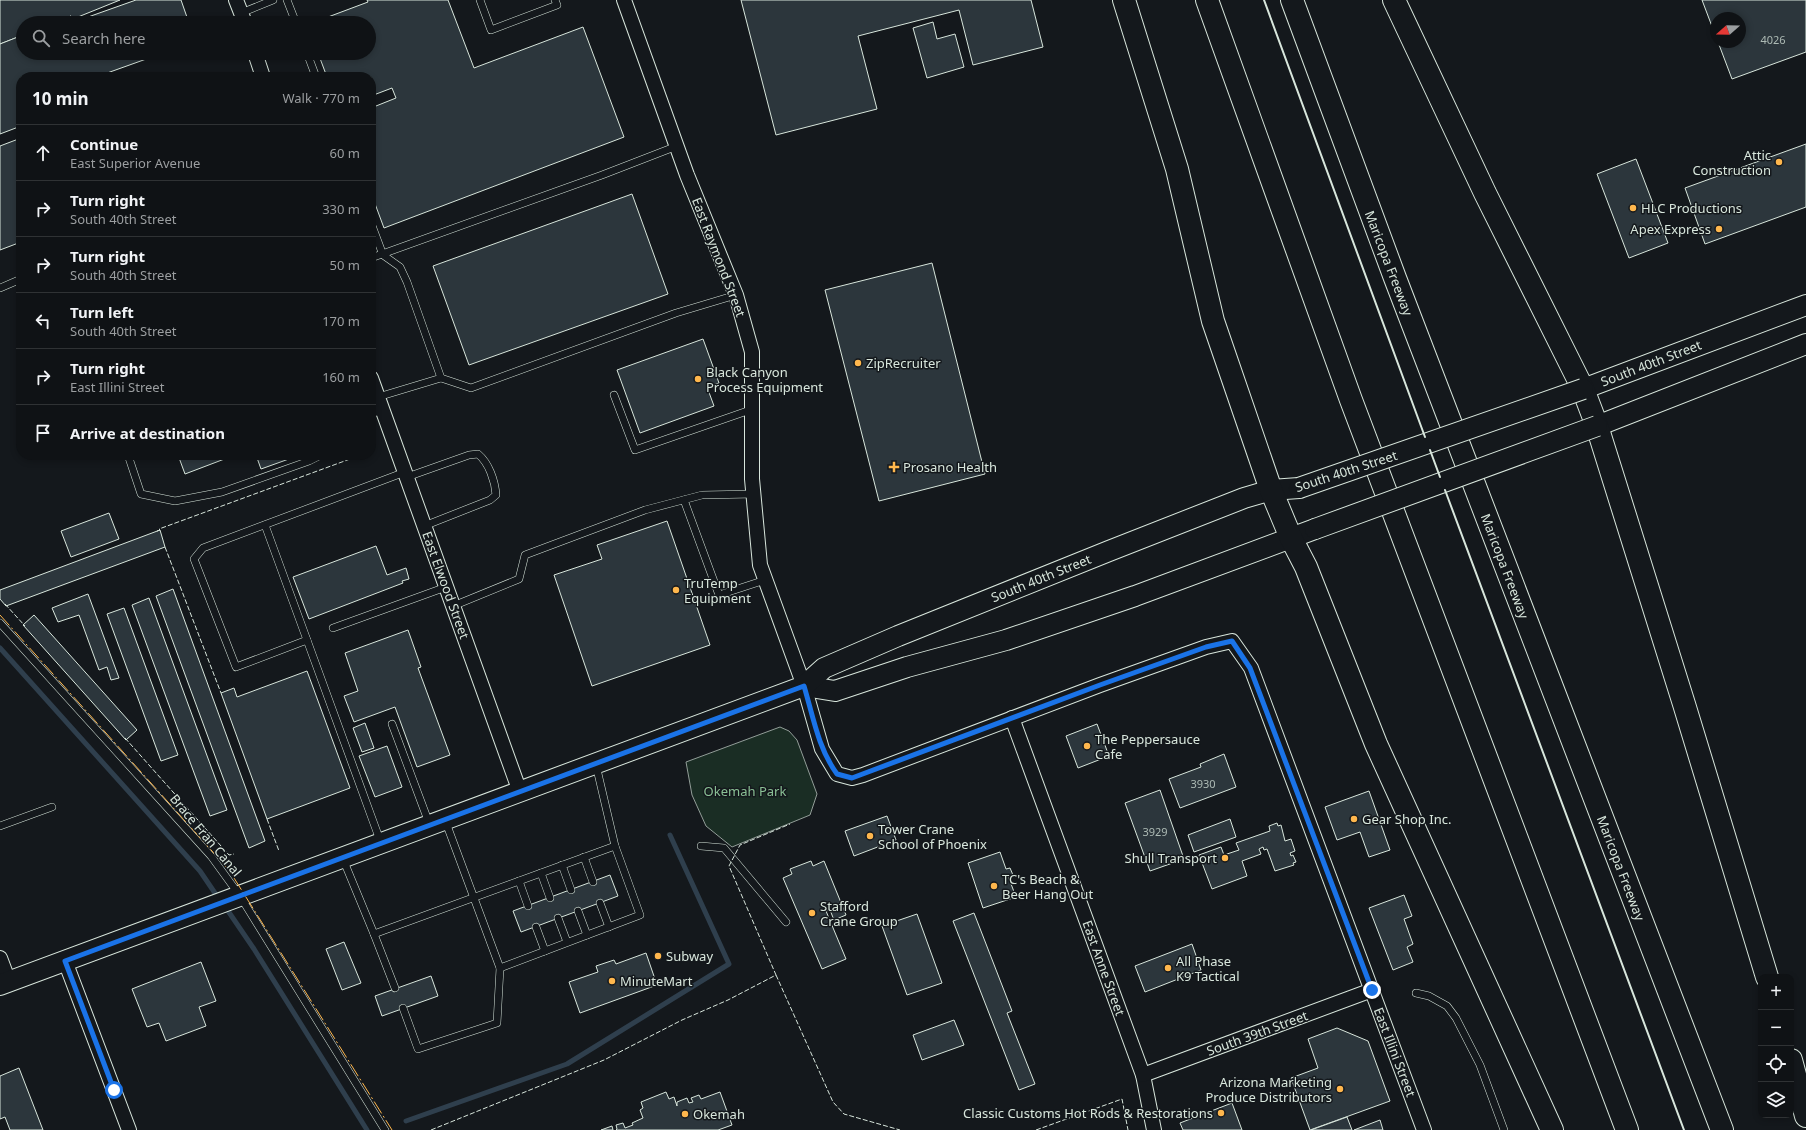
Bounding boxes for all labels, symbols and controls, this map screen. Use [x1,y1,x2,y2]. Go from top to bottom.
north arrow [1710,12,1746,48]
search box [16,16,376,60]
icon: search [30,27,52,49]
text: Search here [62,28,145,48]
house number: 4026 [1760,32,1786,47]
text: 10 min [32,87,89,110]
text: Walk · 770 m [282,89,360,107]
text: Continue [70,134,138,154]
icon: ahead [32,142,54,164]
text: 60 m [330,144,360,162]
place label: Attic Construction [1692,146,1771,179]
text: East Superior Avenue [70,154,200,172]
marker: Attic Construction [1774,157,1784,167]
text: Turn right [70,190,145,210]
street label: East Raymond Street [688,195,750,320]
icon: right [32,198,54,220]
place label: HLC Productions [1641,199,1742,217]
text: 330 m [322,200,360,218]
marker: HLC Productions [1628,203,1638,213]
street label: Maricopa Freeway [1361,208,1417,318]
text: South 40th Street [70,210,176,228]
place label: Apex Express [1630,220,1711,238]
marker: Apex Express [1714,224,1724,234]
text: Turn right [70,246,145,266]
icon: right [32,254,54,276]
text: 50 m [330,256,360,274]
text: South 40th Street [70,266,176,284]
text: Turn left [70,302,134,322]
icon: left [32,310,54,332]
text: 170 m [322,312,360,330]
text: South 40th Street [70,322,176,340]
street label: South 40th Street [1598,335,1704,390]
place label: ZipRecruiter [866,354,941,372]
text: Turn right [70,358,145,378]
marker: ZipRecruiter [853,358,863,368]
place label: Black Canyon Process Equipment [706,363,823,396]
icon: right [32,366,54,388]
text: 160 m [322,368,360,386]
marker: Black Canyon Process Equipment [693,374,703,384]
text: East Illini Street [70,378,164,396]
icon: arrive [32,422,54,444]
text: Arrive at destination [70,423,225,443]
street label: South 40th Street [1293,446,1400,496]
place label: Prosano Health [903,458,997,476]
marker: Prosano Health [888,461,900,473]
street label: Maricopa Freeway [1477,511,1533,621]
street label: East Elwood Street [418,529,474,641]
street label: South 40th Street [988,550,1094,606]
place label: TruTemp Equipment [684,574,751,607]
marker: TruTemp Equipment [671,585,681,595]
place label: The Peppersauce Cafe [1095,730,1200,763]
marker: The Peppersauce Cafe [1082,741,1092,751]
house number: 3930 [1190,776,1216,791]
park label: Okemah Park [704,782,786,800]
street label: Brace Fran Canal [166,790,246,880]
place label: Gear Shop Inc. [1362,810,1451,828]
street label: Maricopa Freeway [1593,813,1649,923]
marker: Gear Shop Inc. [1349,814,1359,824]
place label: Tower Crane School of Phoenix [878,820,987,853]
house number: 3929 [1142,824,1168,839]
marker: Tower Crane School of Phoenix [865,831,875,841]
place label: Shull Transport [1125,849,1217,867]
marker: Shull Transport [1220,853,1230,863]
place label: TC's Beach & Beer Hang Out [1002,870,1093,903]
marker: TC's Beach & Beer Hang Out [989,881,999,891]
place label: Stafford Crane Group [820,897,898,930]
marker: Stafford Crane Group [807,908,817,918]
street label: East Anne Street [1078,918,1130,1018]
place label: Subway [666,947,713,965]
marker: Subway [653,951,663,961]
place label: All Phase K9 Tactical [1176,952,1240,985]
marker: All Phase K9 Tactical [1163,963,1173,973]
place label: MinuteMart [620,972,693,990]
map controls [1758,974,1794,1118]
button: + [1758,974,1794,1010]
marker: MinuteMart [607,976,617,986]
route end [1363,981,1381,999]
street label: East Illini Street [1370,1005,1420,1100]
street label: South 39th Street [1204,1006,1310,1060]
button: − [1758,1010,1794,1046]
button: locate [1758,1046,1794,1082]
place label: Arizona Marketing Produce Distributors [1206,1073,1332,1106]
route start [105,1081,123,1099]
button: layers [1758,1082,1794,1118]
marker: Arizona Marketing Produce Distributors [1335,1084,1345,1094]
place label: Classic Customs Hot Rods & Restorations [963,1104,1213,1122]
place label: Okemah [693,1105,745,1123]
marker: Classic Customs Hot Rods & Restorations [1216,1108,1226,1118]
marker: Okemah [680,1109,690,1119]

